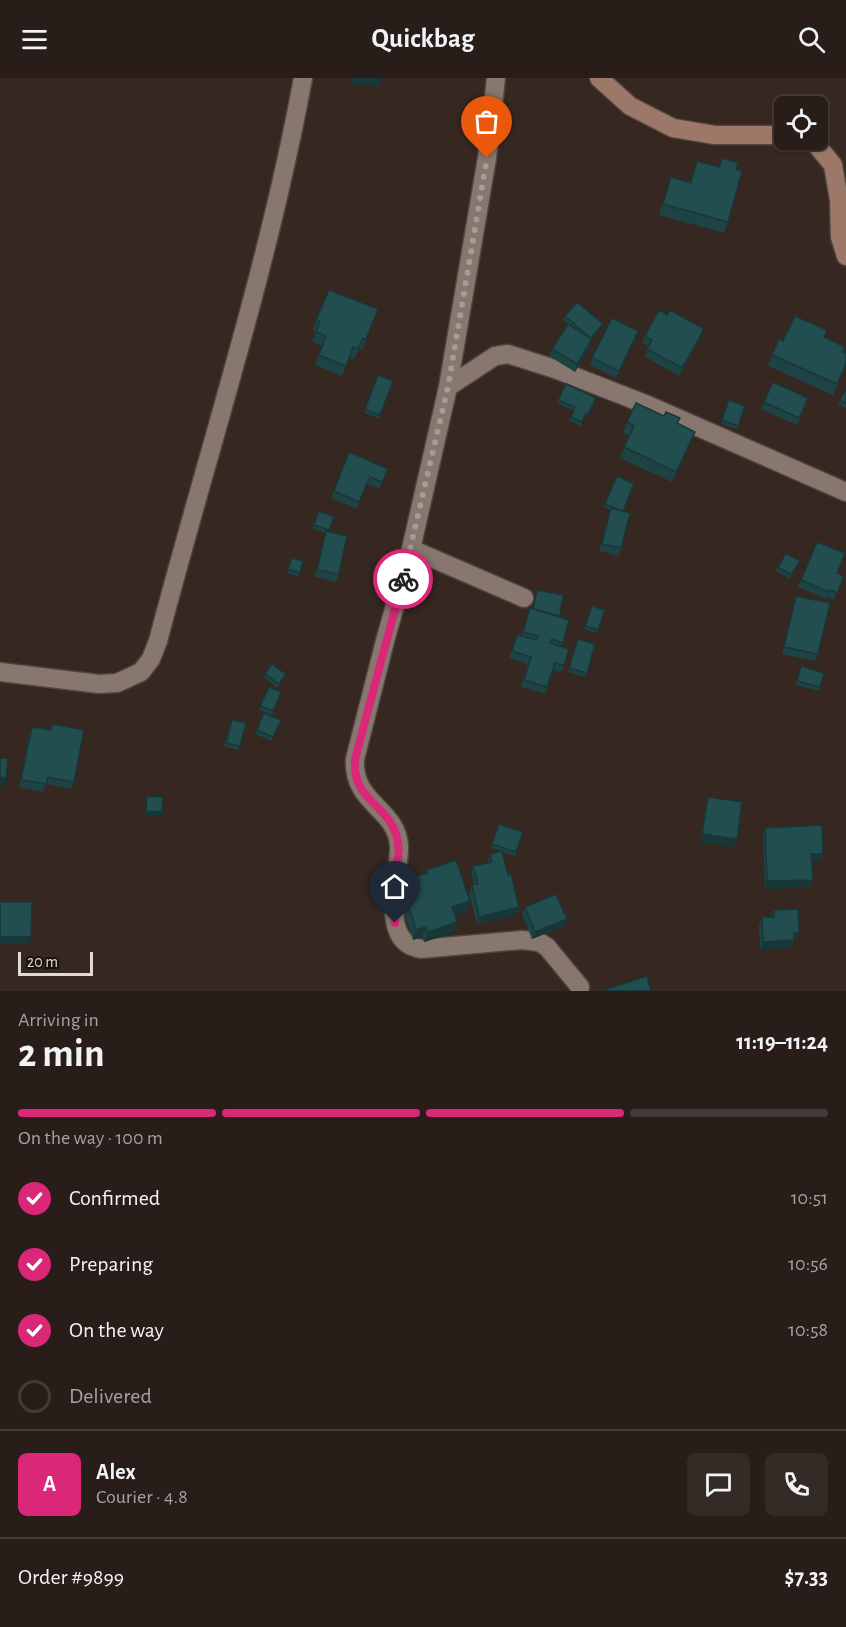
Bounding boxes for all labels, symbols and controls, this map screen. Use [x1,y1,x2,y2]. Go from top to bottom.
icon: menu [18,23,51,56]
icon: search [795,23,828,56]
text: Quickbag [372,25,474,52]
pin [461,96,512,158]
map controls [774,96,828,150]
button: locate [774,96,828,150]
icon: bag [470,105,503,138]
courier [373,549,433,609]
icon: bike [387,563,420,596]
pin [369,861,420,923]
icon: home [378,870,411,903]
scale bar [18,949,93,977]
text: 20 m [27,954,58,970]
text: Arriving in [18,1010,99,1030]
text: 11:19–11:24 [736,1031,828,1053]
text: 2 min [18,1035,105,1074]
text: On the way · 100 m [18,1128,163,1148]
icon: check [18,1182,51,1215]
text: Confirmed [69,1187,160,1209]
text: 10:51 [791,1188,828,1208]
icon: check [18,1248,51,1281]
text: Preparing [69,1253,153,1275]
text: 10:56 [788,1254,828,1274]
icon: check [18,1314,51,1347]
text: On the way [69,1319,164,1341]
text: 10:58 [788,1320,828,1340]
text: Delivered [69,1385,152,1407]
button: chat [687,1453,750,1516]
button: phone [765,1453,828,1516]
text: Alex [96,1461,136,1483]
text: A [43,1473,56,1495]
text: Courier · 4.8 [96,1487,188,1507]
text: Order #9899 [18,1566,124,1588]
text: $7.33 [785,1566,828,1588]

